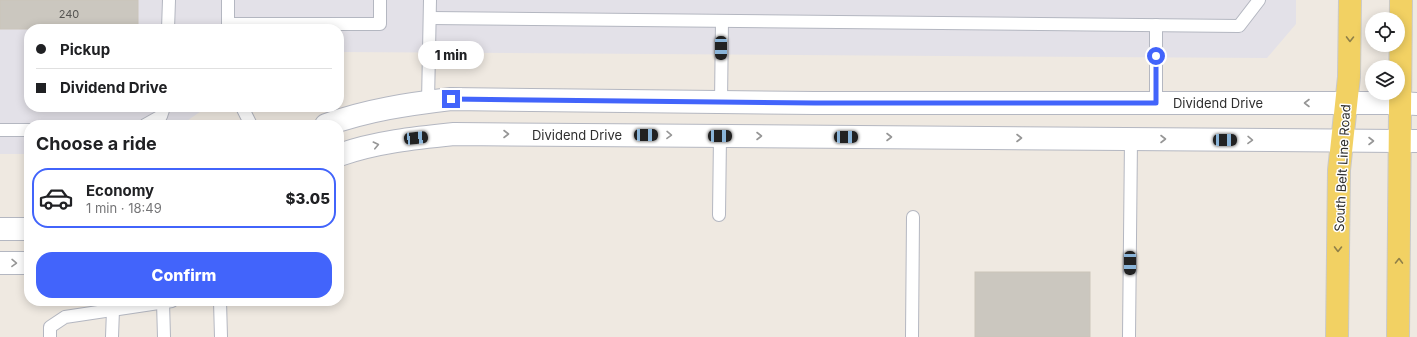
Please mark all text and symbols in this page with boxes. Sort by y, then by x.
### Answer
house number: 240 [59,7,79,21]
map controls [1365,12,1405,100]
button: locate [1365,12,1405,52]
car [715,36,727,60]
one-way arrow [1345,36,1354,42]
text: Pickup [60,40,110,59]
callout: 1 min [418,41,484,69]
text: 1 min [435,47,467,63]
route start [1147,47,1165,65]
button: layers [1365,60,1405,100]
text: Dividend Drive [60,78,167,97]
route end [442,90,460,108]
street label: Dividend Drive [1173,95,1263,111]
one-way arrow [1304,99,1310,107]
street label: South Belt Line Road [1331,104,1353,232]
street label: Dividend Drive [532,127,622,143]
car [634,129,658,141]
one-way arrow [503,130,509,138]
car [708,130,732,142]
car [403,131,429,145]
one-way arrow [666,131,672,140]
car [834,131,858,143]
one-way arrow [756,132,762,140]
text: Choose a ride [36,133,157,154]
one-way arrow [886,133,892,141]
one-way arrow [1016,134,1022,142]
car [1213,134,1237,146]
one-way arrow [1160,135,1166,143]
one-way arrow [1247,136,1253,144]
one-way arrow [1368,137,1374,145]
one-way arrow [373,141,380,149]
icon: car [38,180,74,216]
text: Economy [86,181,154,200]
text: $3.05 [286,189,330,208]
text: 1 min · 18:49 [86,200,162,216]
one-way arrow [1334,246,1342,252]
car [1124,251,1136,275]
button: Confirm [36,252,332,298]
one-way arrow [1395,258,1403,264]
one-way arrow [12,259,18,267]

